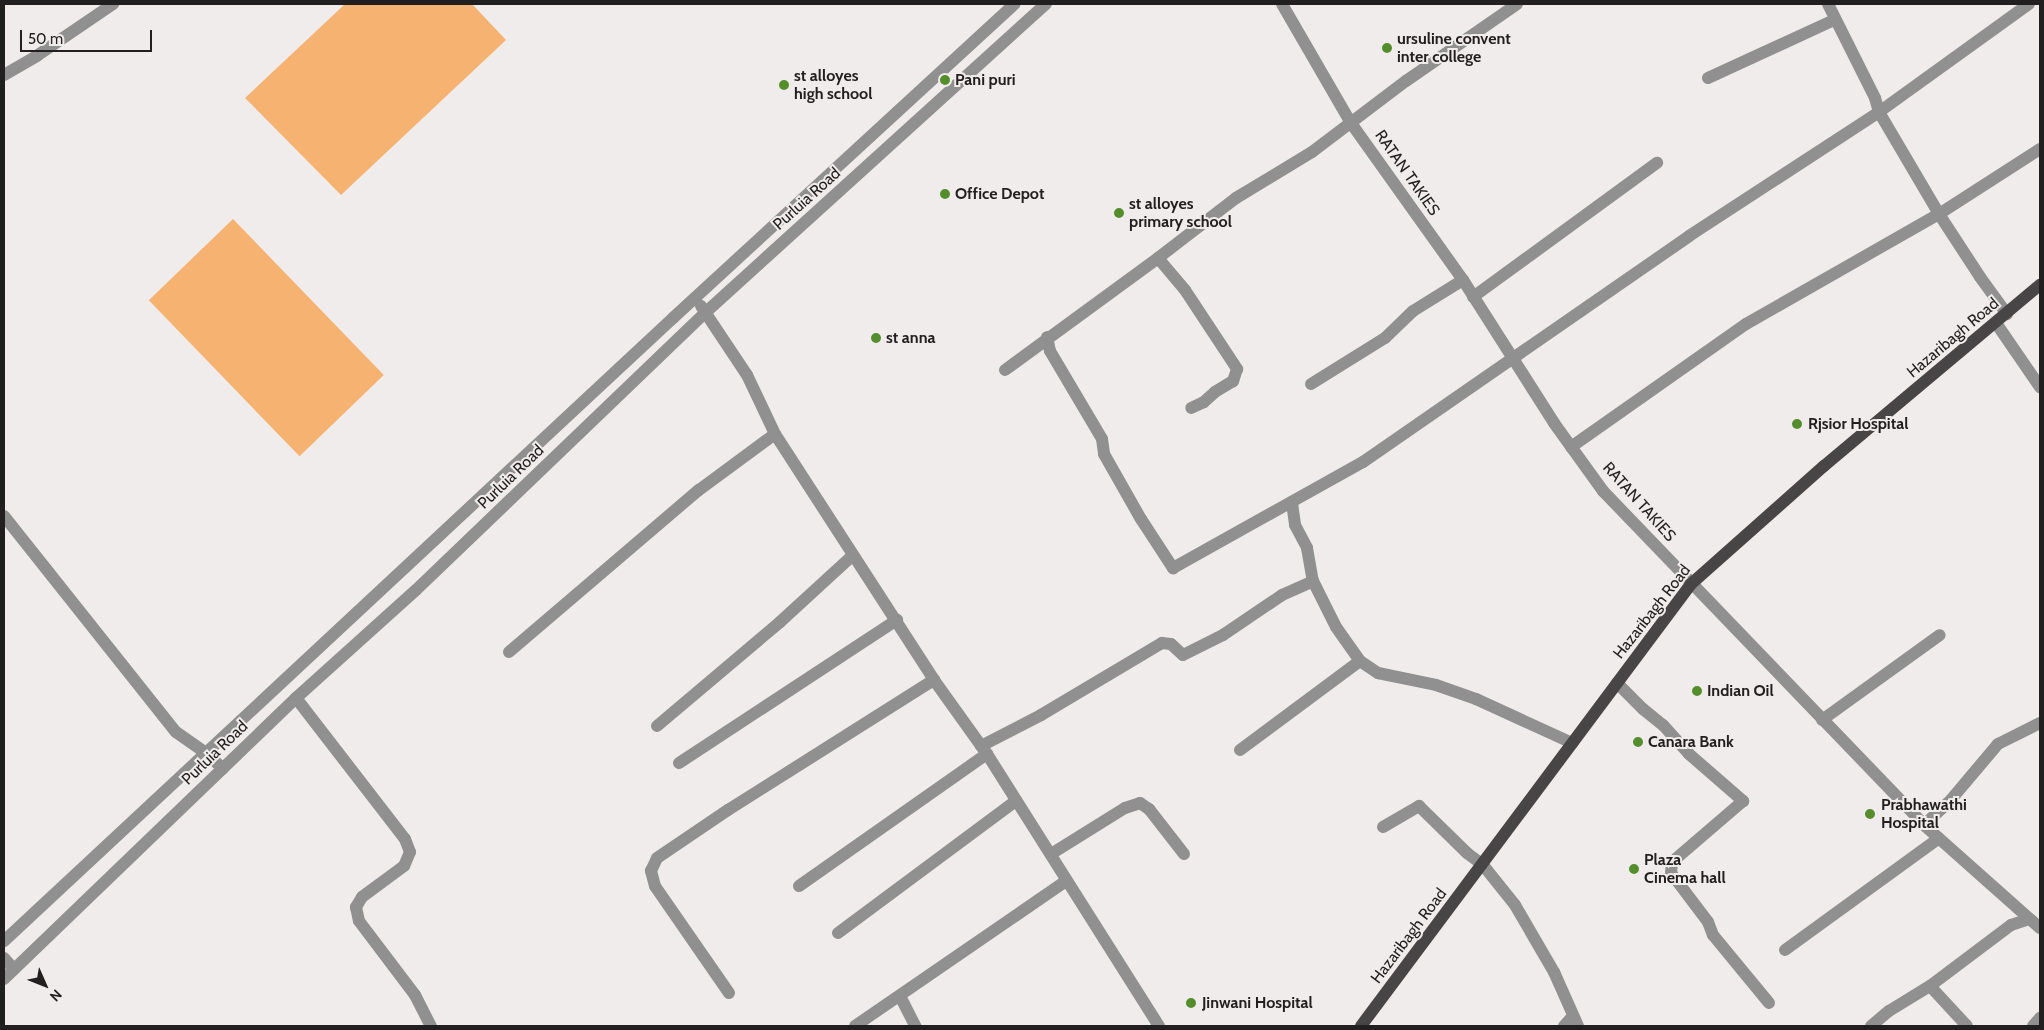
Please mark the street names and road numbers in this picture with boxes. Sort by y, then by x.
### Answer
street label: RATAN TAKIES [1370,127,1444,219]
street label: Purluia Road [769,164,845,234]
street label: Hazaribagh Road [1903,294,2003,382]
street label: Purluia Road [474,441,548,513]
street label: RATAN TAKIES [1598,458,1680,546]
street label: Hazaribagh Road [1609,561,1695,663]
street label: Purluia Road [178,717,252,789]
street label: Hazaribagh Road [1367,885,1451,987]

